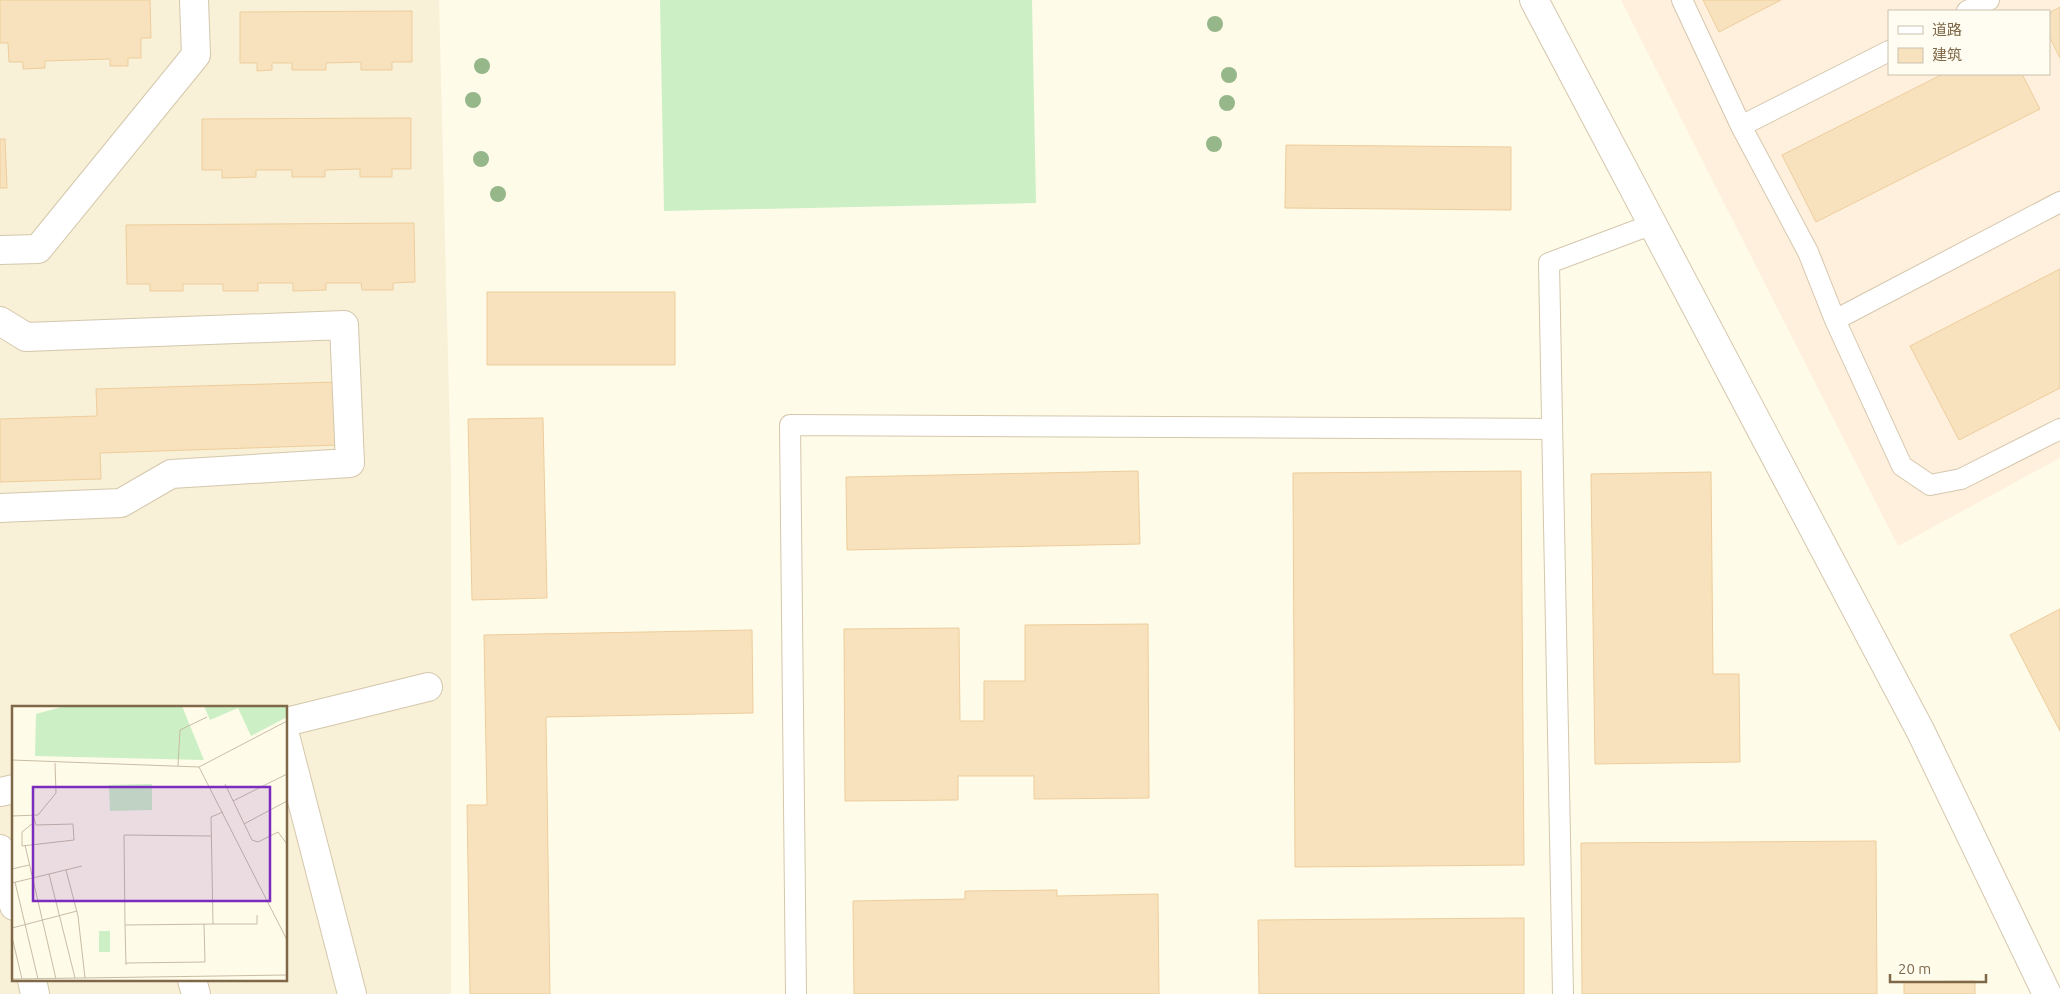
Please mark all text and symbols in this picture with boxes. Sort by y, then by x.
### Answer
legend [1888,10,2050,75]
text: 道路 [1932,21,1962,38]
text: 建筑 [1932,46,1962,63]
inset map [12,706,288,982]
scale bar [1890,952,1986,984]
text: 20 m [1898,960,1931,977]

